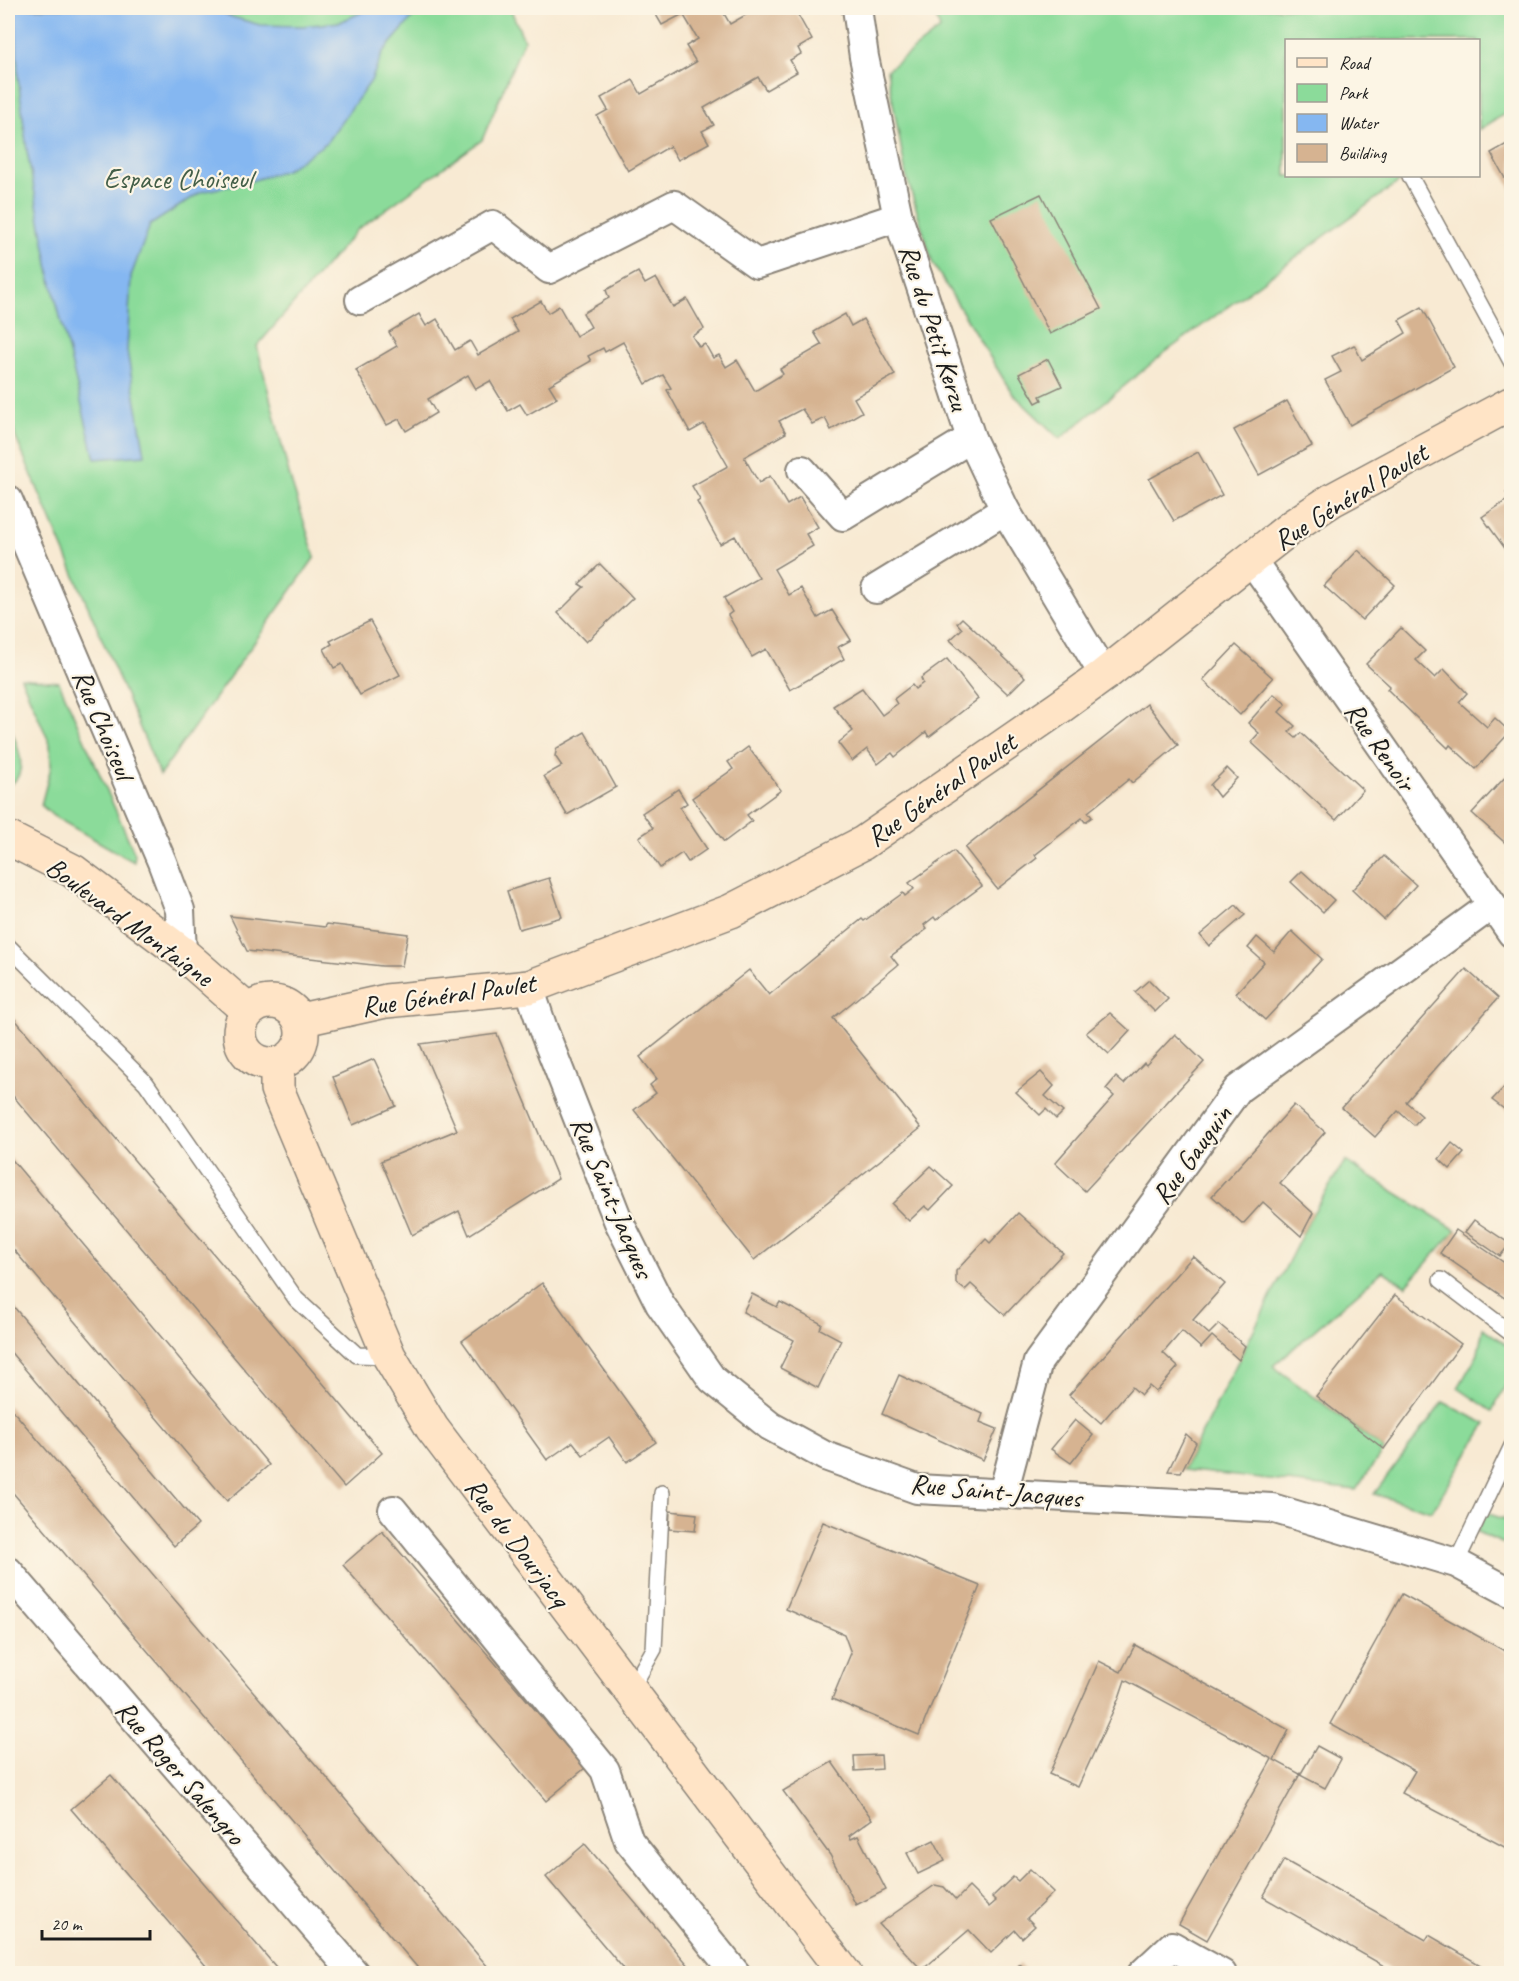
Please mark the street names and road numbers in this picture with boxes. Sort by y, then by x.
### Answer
street label: Rue du Petit Kerzu [891,240,978,416]
street label: Rue Général Paulet [1267,434,1436,558]
street label: Rue Choiseul [65,664,144,789]
street label: Rue Renoir [1337,695,1425,799]
street label: Rue Général Paulet [860,723,1025,854]
street label: Boulevard Montaigne [39,849,222,995]
street label: Rue Général Paulet [359,965,540,1024]
street label: Rue Gauguin [1144,1097,1239,1211]
street label: Rue Saint-Jacques [563,1111,663,1285]
street label: Rue Saint-Jacques [909,1466,1085,1516]
street label: Rue du Dourjacq [458,1471,579,1616]
street label: Rue Roger Salengro [108,1693,255,1854]

